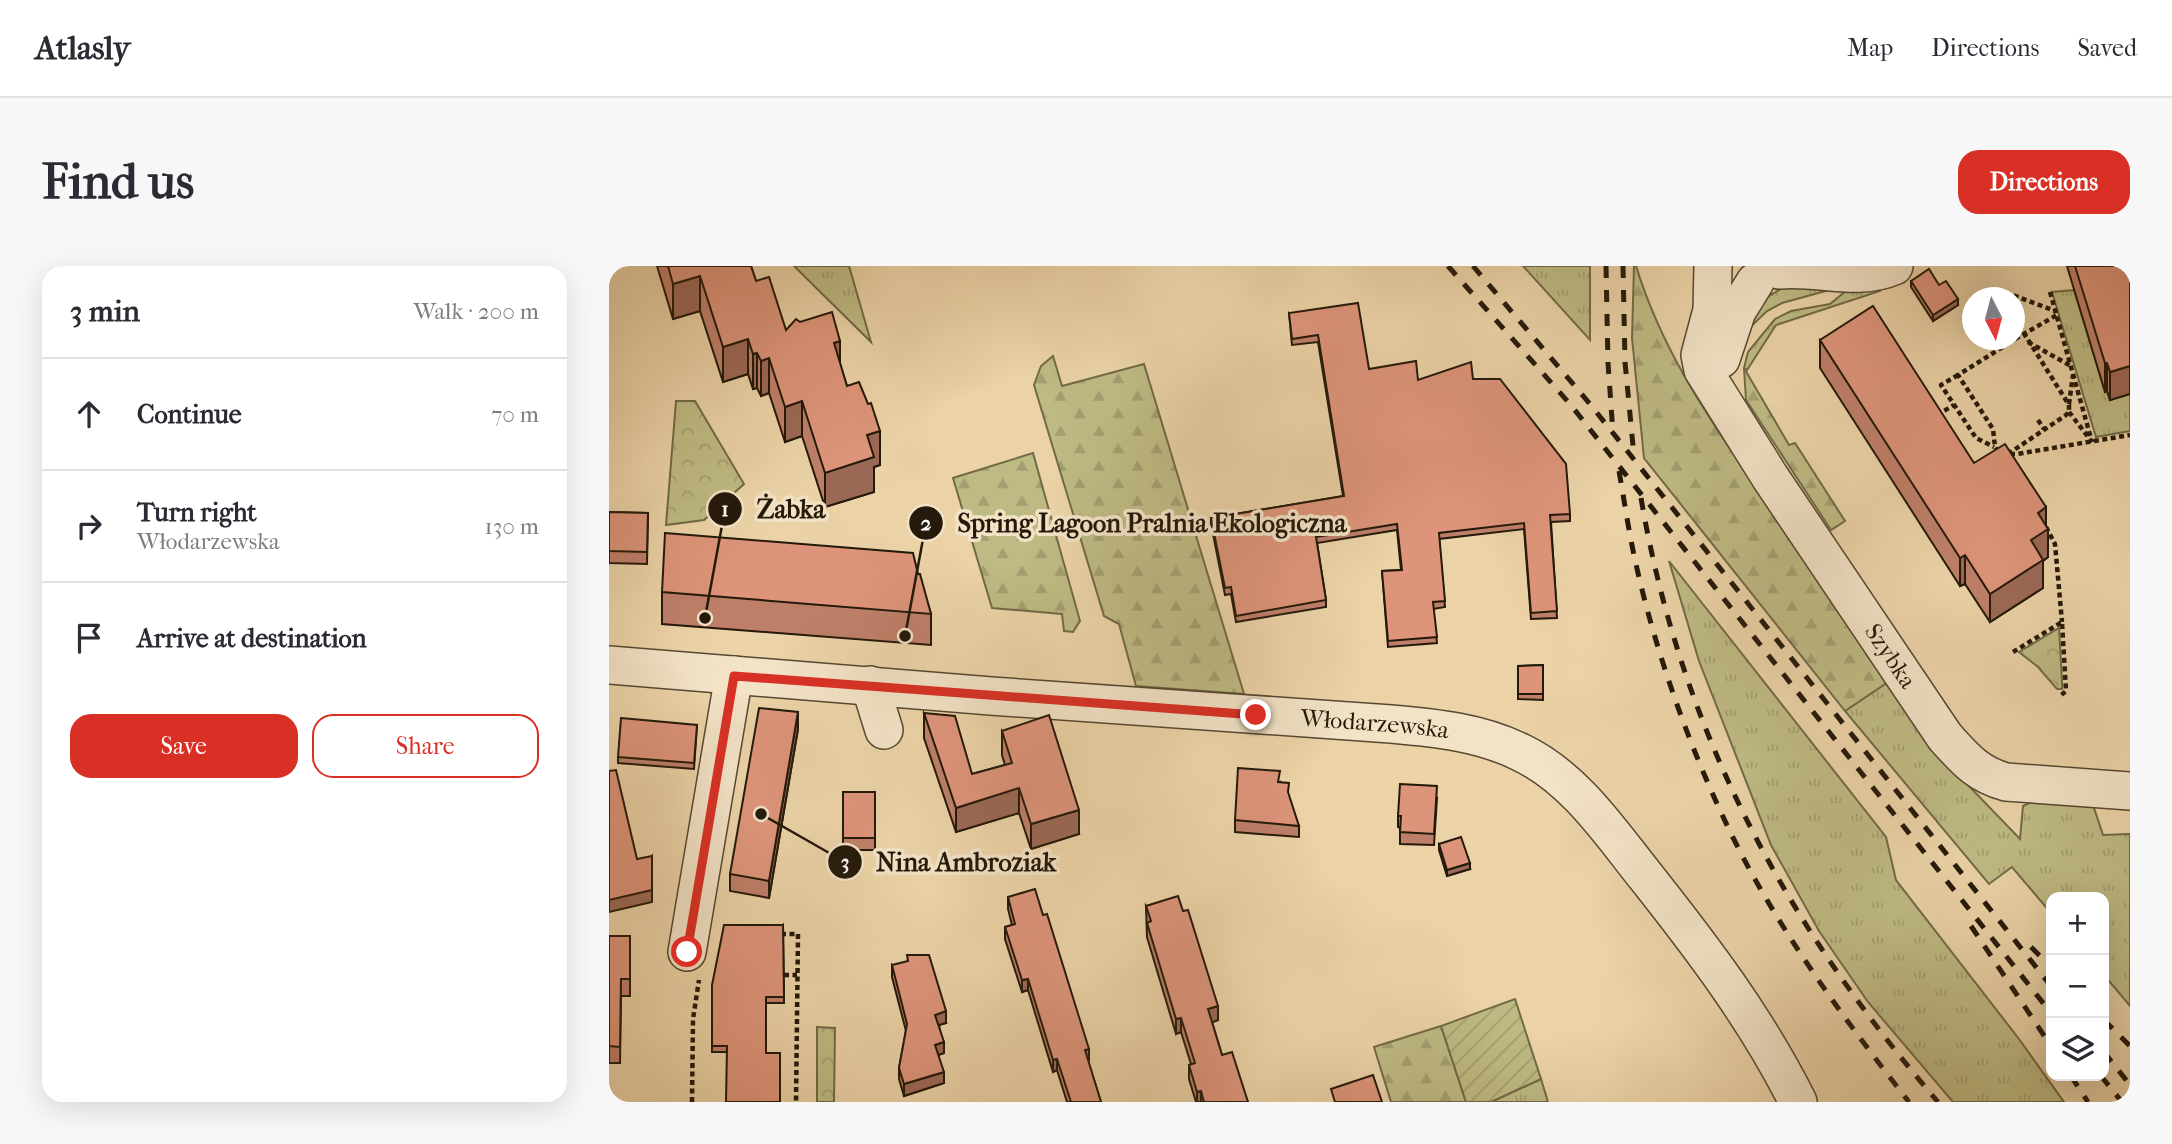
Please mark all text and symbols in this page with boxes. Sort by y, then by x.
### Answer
text: Atlasly [35,29,130,68]
text: Map [1847,34,1893,62]
text: Directions [1931,34,2039,62]
text: Saved [2077,34,2137,62]
button: Directions [1958,150,2130,214]
text: Find us [42,153,194,211]
north arrow [1962,287,2025,350]
text: 3 min [70,294,140,329]
text: Walk · 200 m [413,298,539,325]
icon: ahead [70,395,108,433]
text: Continue [137,399,242,430]
text: 70 m [491,401,539,428]
callout: Żabka [708,485,839,532]
text: Żabka [757,493,826,525]
text: Turn right [137,497,257,528]
text: 1 [721,497,729,521]
callout: Spring Lagoon Pralnia Ekologiczna [908,499,1360,546]
icon: right [70,507,108,545]
text: Spring Lagoon Pralnia Ekologiczna [957,508,1348,539]
text: 2 [921,511,932,535]
text: 130 m [485,513,539,540]
text: Włodarzewska [137,528,280,555]
icon: arrive [70,619,108,657]
street label: Szybka [1859,619,1923,694]
text: Arrive at destination [137,623,367,654]
route end [1240,699,1271,730]
street label: Włodarzewska [1298,704,1452,745]
button: Save [70,714,298,778]
button: Share [312,714,539,778]
callout: Nina Ambroziak [827,838,1070,885]
text: Nina Ambroziak [876,847,1058,878]
text: 3 [841,850,849,874]
map controls [2046,892,2109,1081]
button: + [2046,892,2109,955]
route start [671,936,702,967]
button: − [2046,955,2109,1018]
button: layers [2046,1018,2109,1081]

